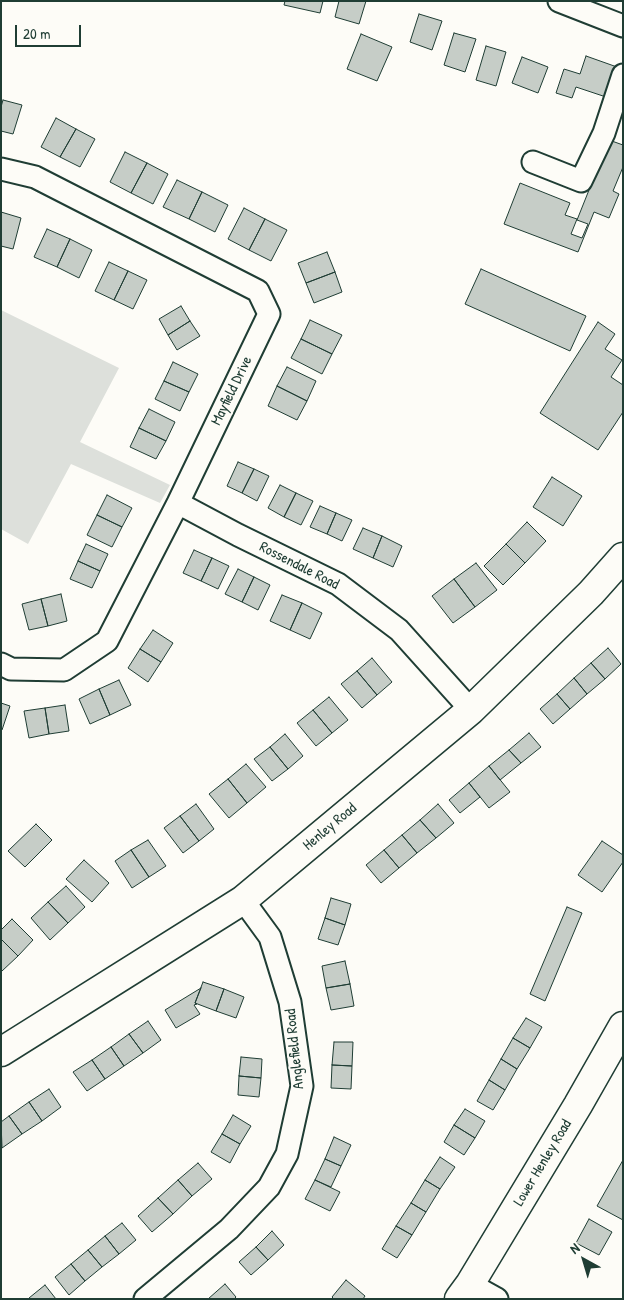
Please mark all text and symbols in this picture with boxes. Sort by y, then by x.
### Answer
scale bar [18,15,84,47]
text: 20 m [23,23,50,44]
street label: Mayfield Drive [208,354,256,428]
street label: Rossendale Road [256,538,342,594]
street label: Henley Road [300,800,360,854]
street label: Anglefield Road [282,1008,308,1090]
street label: Lower Henley Road [510,1116,576,1210]
north arrow [559,1235,609,1285]
text: N [565,1238,583,1258]

